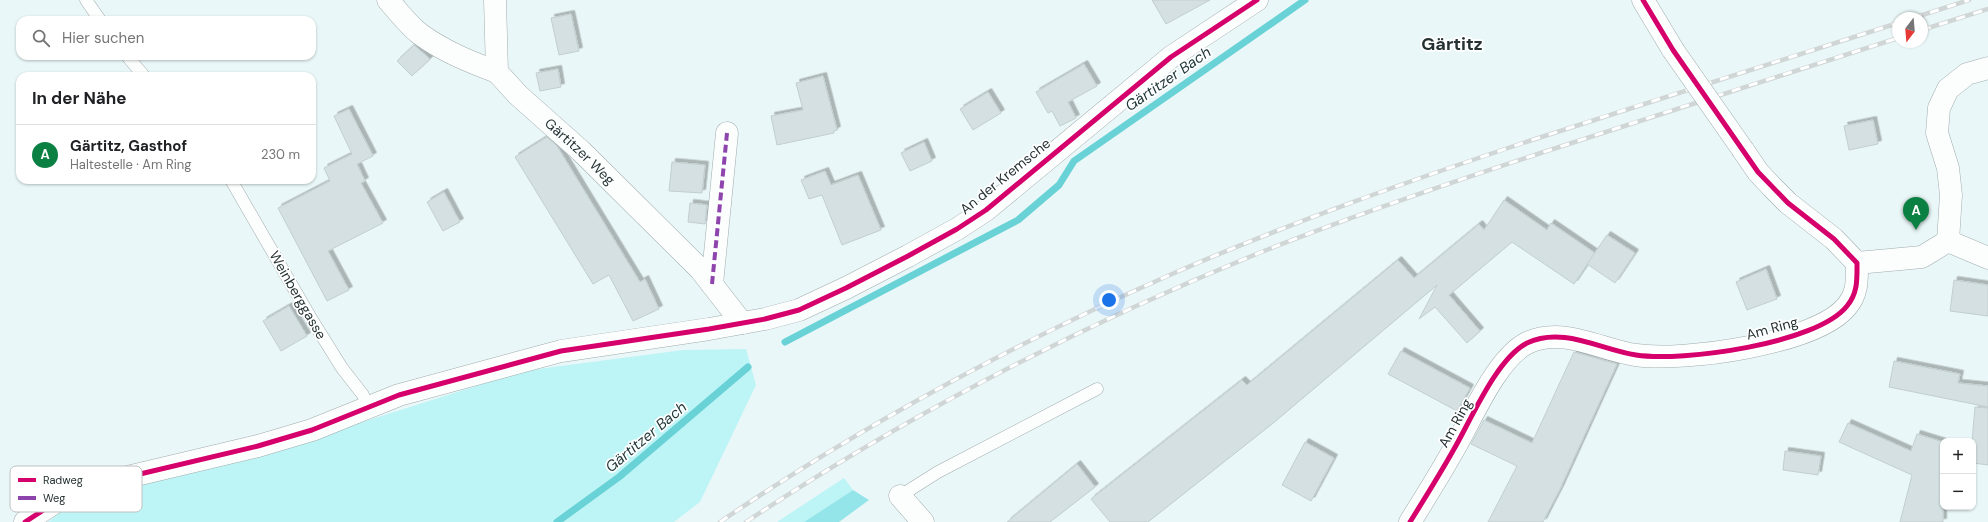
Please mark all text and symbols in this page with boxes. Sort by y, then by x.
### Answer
north arrow [1892,12,1928,48]
search box [16,16,316,60]
icon: search [30,27,52,49]
text: Hier suchen [62,28,144,48]
district label: Gärtitz [1421,32,1483,56]
water label: Gärtitzer Bach [1121,42,1215,116]
text: In der Nähe [32,87,127,109]
street label: Gärtitzer Weg [541,114,619,189]
street label: An der Kremsche [956,134,1054,218]
text: Gärtitz, Gasthof [70,136,187,156]
text: A [40,146,50,163]
text: 230 m [261,146,300,163]
text: Haltestelle · Am Ring [70,156,192,173]
pin: A [1903,197,1929,230]
street label: Weinberggasse [265,248,331,342]
your location [1099,290,1119,310]
street label: Am Ring [1744,312,1800,344]
street label: Am Ring [1434,395,1476,451]
water label: Gärtitzer Bach [601,397,691,477]
map controls [1940,438,1976,510]
button: + [1940,438,1976,474]
legend [10,466,142,512]
text: Radweg [43,473,83,487]
button: − [1940,474,1976,510]
text: Weg [43,491,65,505]

